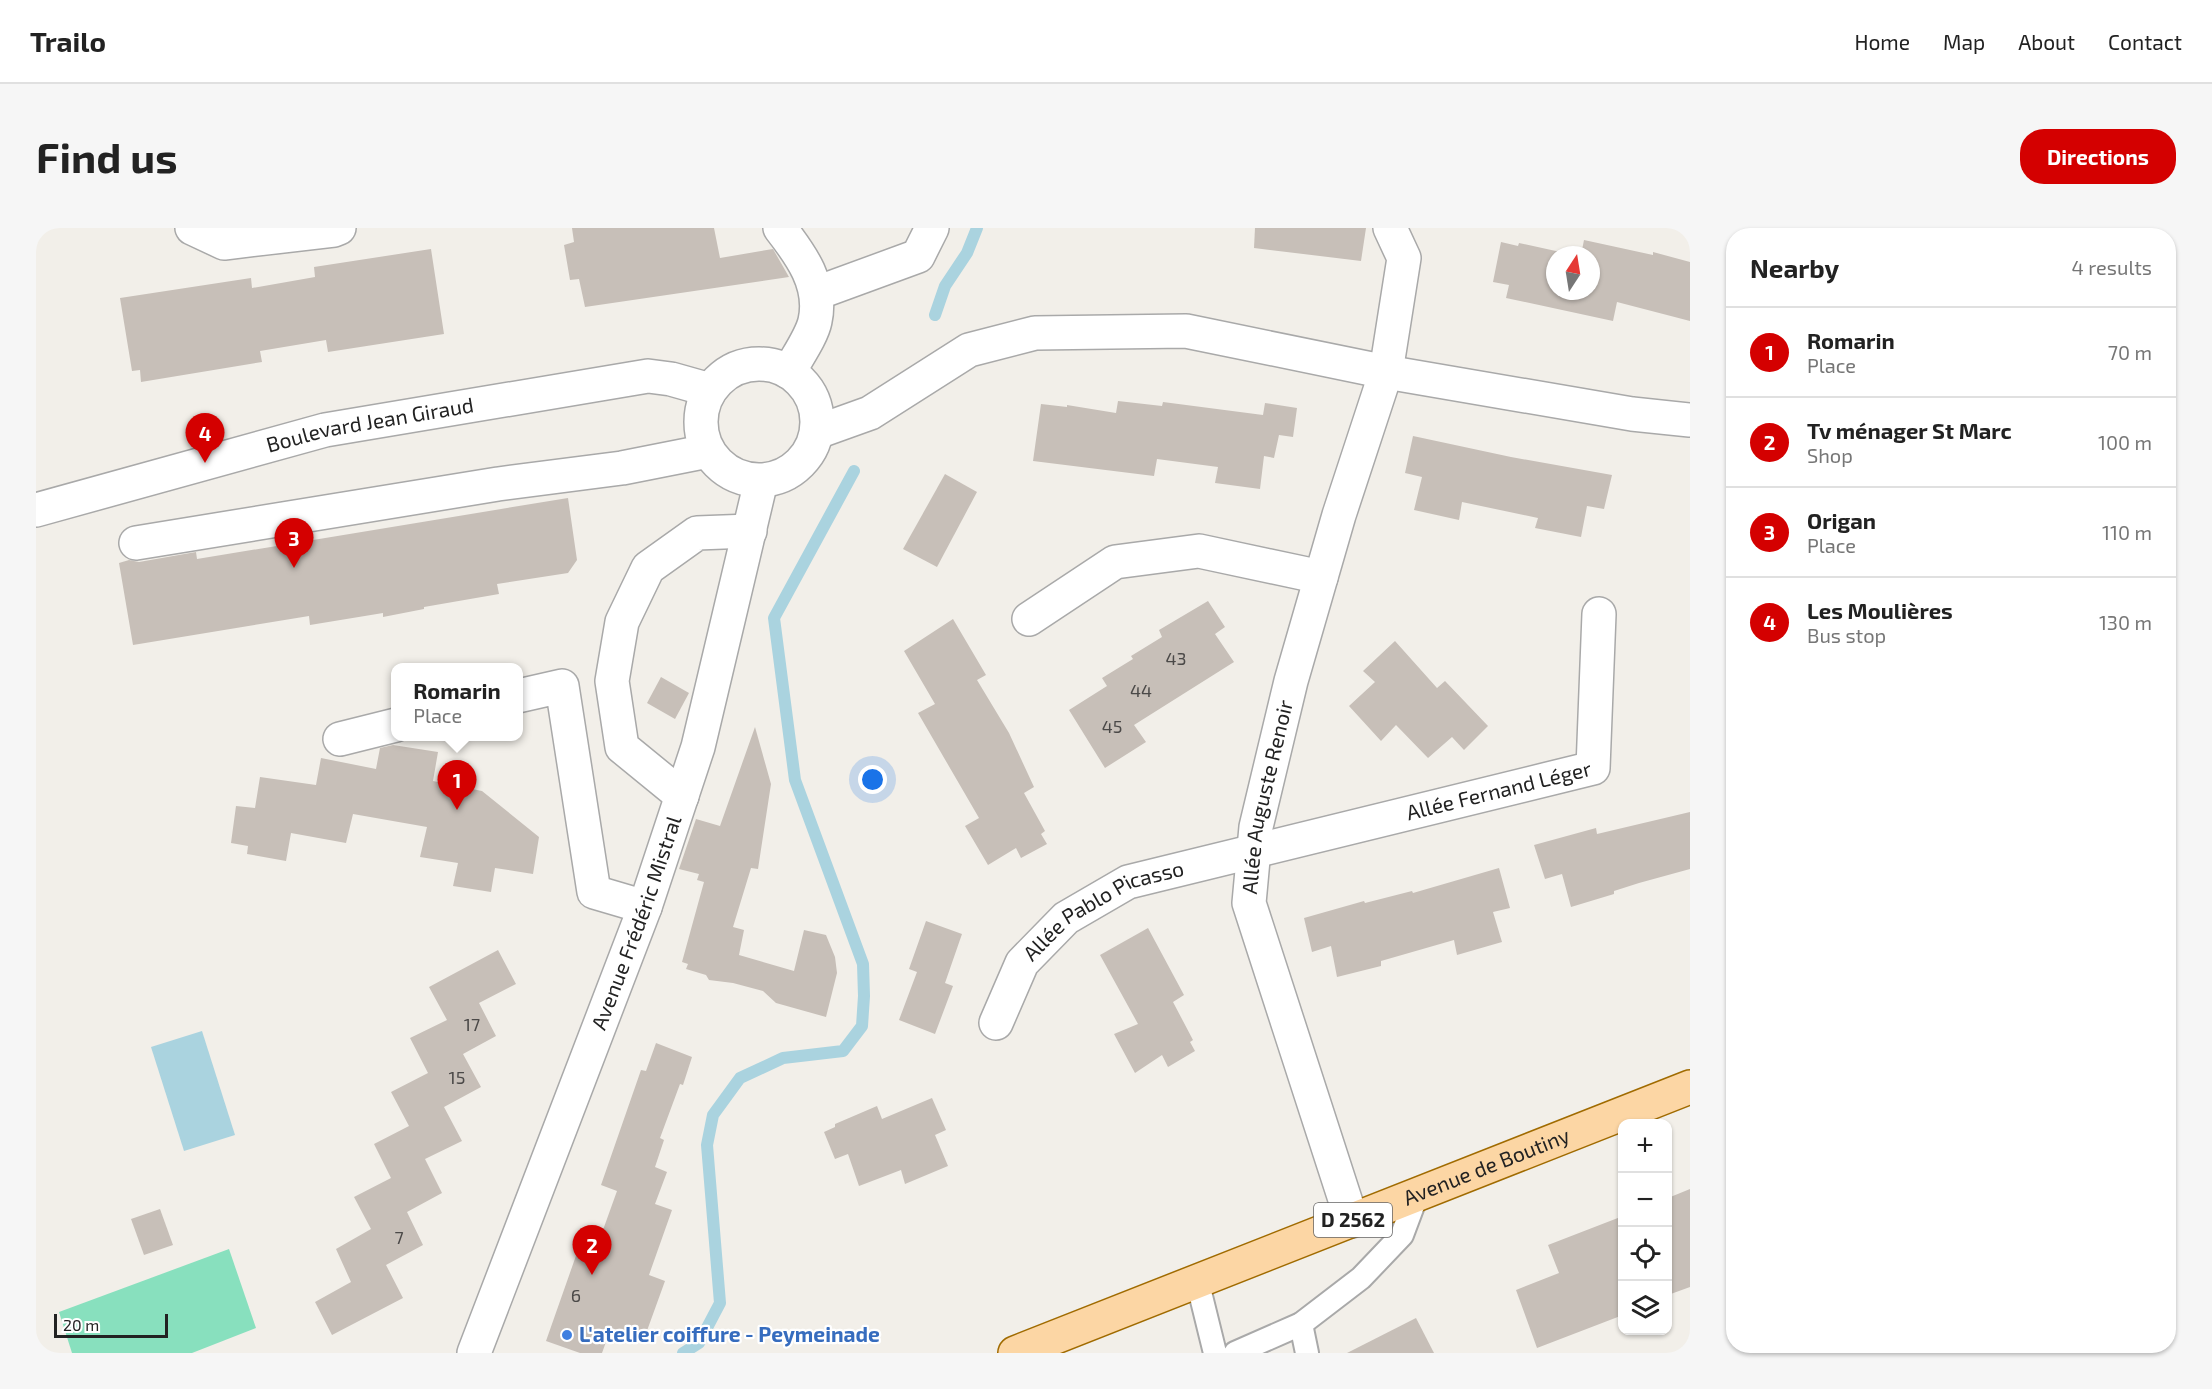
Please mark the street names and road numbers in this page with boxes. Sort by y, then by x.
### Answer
street label: Boulevard Jean Giraud [263,391,475,457]
street label: Allée Auguste Renoir [1236,697,1297,895]
street label: Allée Fernand Léger [1404,755,1594,824]
street label: Avenue Frédéric Mistral [585,811,686,1033]
street label: Allée Pablo Picasso [1017,855,1186,965]
street label: Avenue de Boutiny [1399,1122,1573,1210]
road number: D 2562 [1314,1203,1392,1237]

